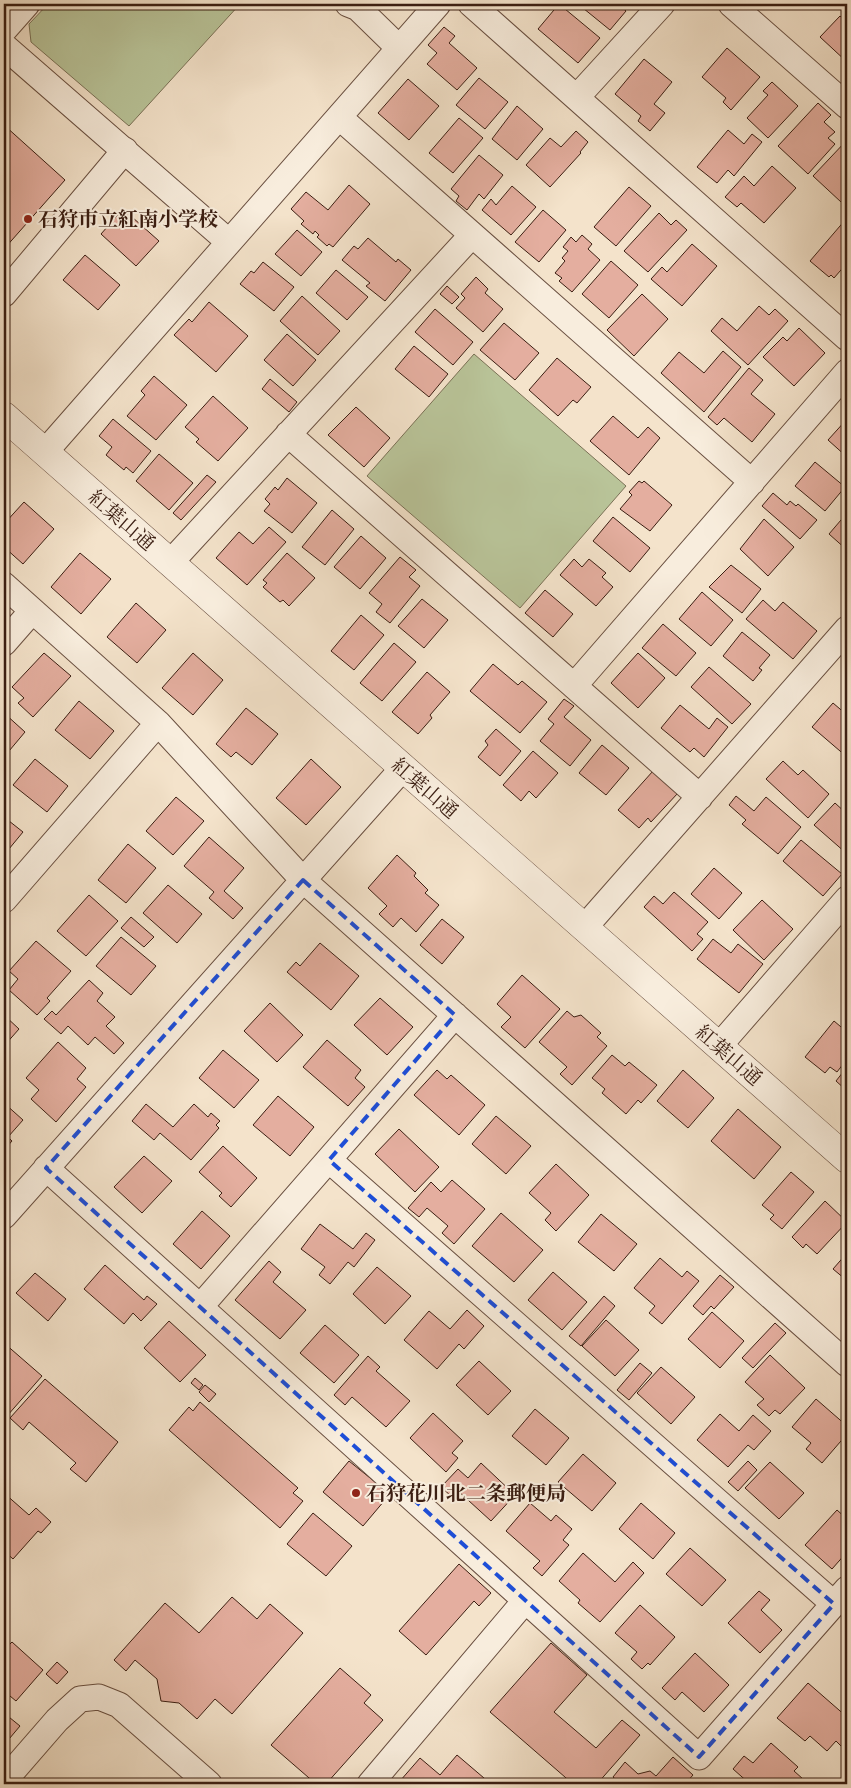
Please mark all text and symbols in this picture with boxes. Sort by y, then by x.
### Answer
place label: 石狩市立紅南小学校 [38,204,218,233]
marker: 石狩市立紅南小学校 [22,213,34,225]
street label: 紅葉山通 [83,482,162,557]
street label: 紅葉山通 [386,750,465,825]
street label: 紅葉山通 [690,1017,769,1092]
place label: 石狩花川北二条郵便局 [366,1478,566,1507]
marker: 石狩花川北二条郵便局 [350,1487,362,1499]

